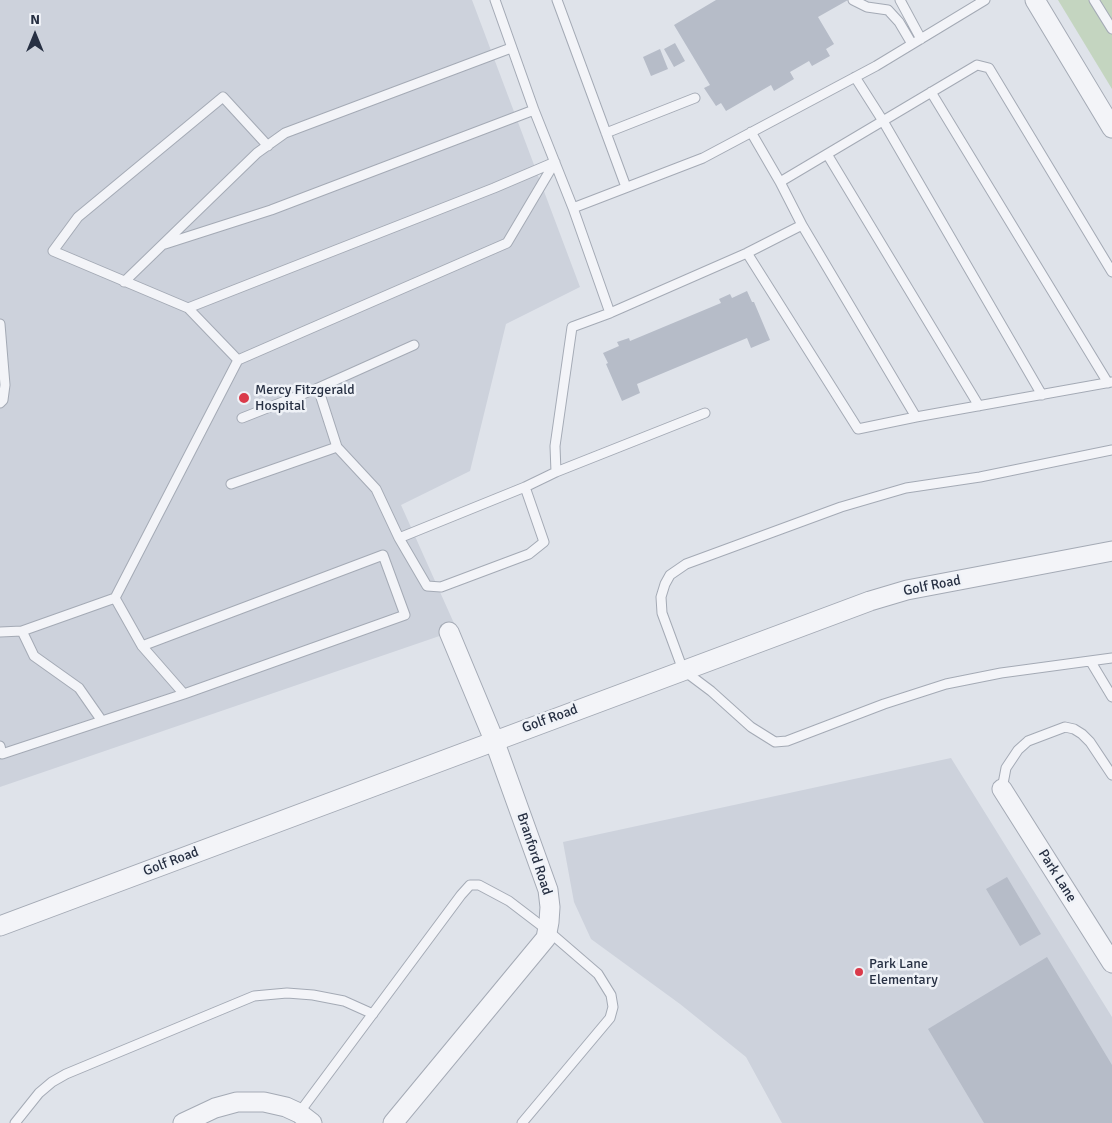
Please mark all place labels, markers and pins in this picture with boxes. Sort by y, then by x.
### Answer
place label: Mercy Fitzgerald Hospital [255,382,355,414]
marker: Mercy Fitzgerald Hospital [237,391,251,405]
place label: Park Lane Elementary [869,956,938,989]
marker: Park Lane Elementary [853,966,865,978]

